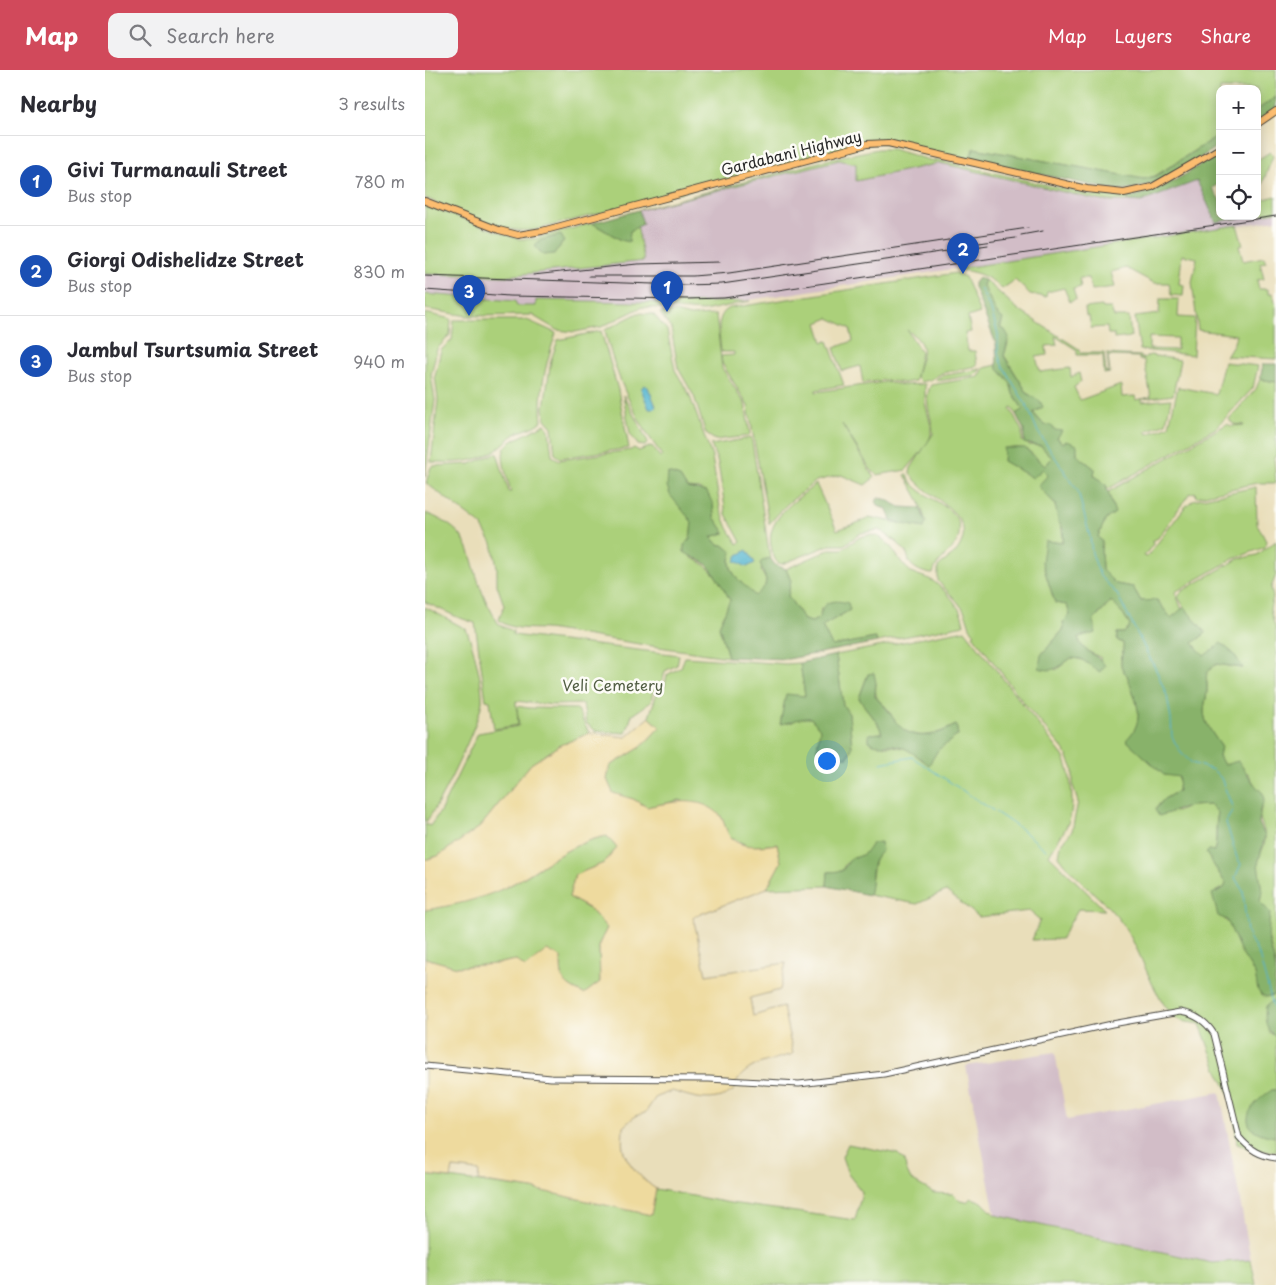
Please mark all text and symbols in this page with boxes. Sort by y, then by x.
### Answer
search box [108,13,458,58]
text: Map [25,17,78,53]
icon: search [126,21,154,49]
text: Search here [166,21,275,49]
text: Map [1048,22,1087,49]
text: Layers [1115,22,1172,49]
text: Share [1200,22,1251,49]
map controls [1216,85,1261,220]
button: + [1216,85,1261,130]
text: Nearby [20,87,97,119]
text: 3 results [338,91,405,115]
street label: Gardabani Highway [718,123,864,181]
button: − [1216,130,1261,175]
text: Givi Turmanauli Street [67,155,288,183]
text: 1 [32,169,40,193]
text: 780 m [355,169,405,193]
button: locate [1216,175,1261,220]
text: Bus stop [67,183,132,207]
pin: 2 [947,233,979,274]
text: Giorgi Odishelidze Street [67,245,304,273]
text: 2 [30,259,42,283]
text: 830 m [353,259,405,283]
pin: 1 [651,271,683,312]
text: Bus stop [67,273,132,297]
pin: 3 [453,275,485,316]
text: Jambul Tsurtsumia Street [67,335,318,363]
text: 3 [31,349,41,373]
text: 940 m [353,349,405,373]
text: Bus stop [67,363,132,387]
park label: Veli Cemetery [563,673,663,696]
your location [814,748,840,774]

